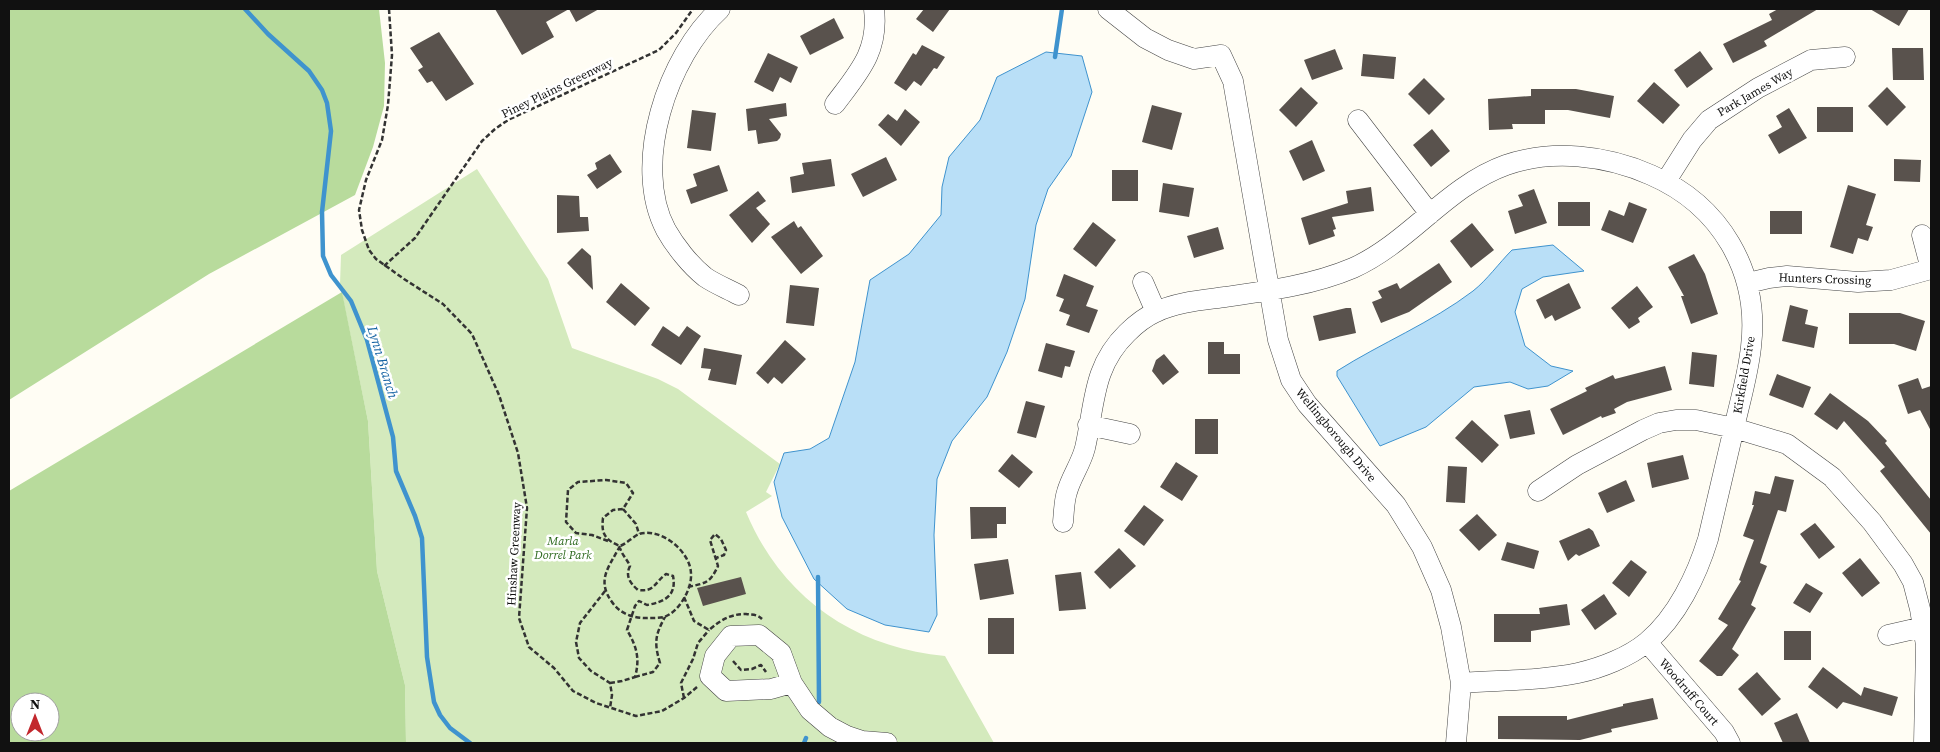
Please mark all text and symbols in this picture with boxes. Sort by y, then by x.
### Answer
street label: Piney Plains Greenway [499,54,616,122]
street label: Park James Way [1714,63,1797,120]
street label: Hunters Crossing [1778,269,1872,289]
water label: Lynn Branch [362,322,404,401]
street label: Kirkfield Drive [1729,335,1759,415]
street label: Wellingborough Drive [1292,385,1380,485]
street label: Hinshaw Greenway [503,501,525,606]
park label: Marla Dorrel Park [533,533,592,563]
street label: Woodruff Court [1656,655,1723,729]
north arrow [10,692,60,742]
text: N [30,694,40,714]

